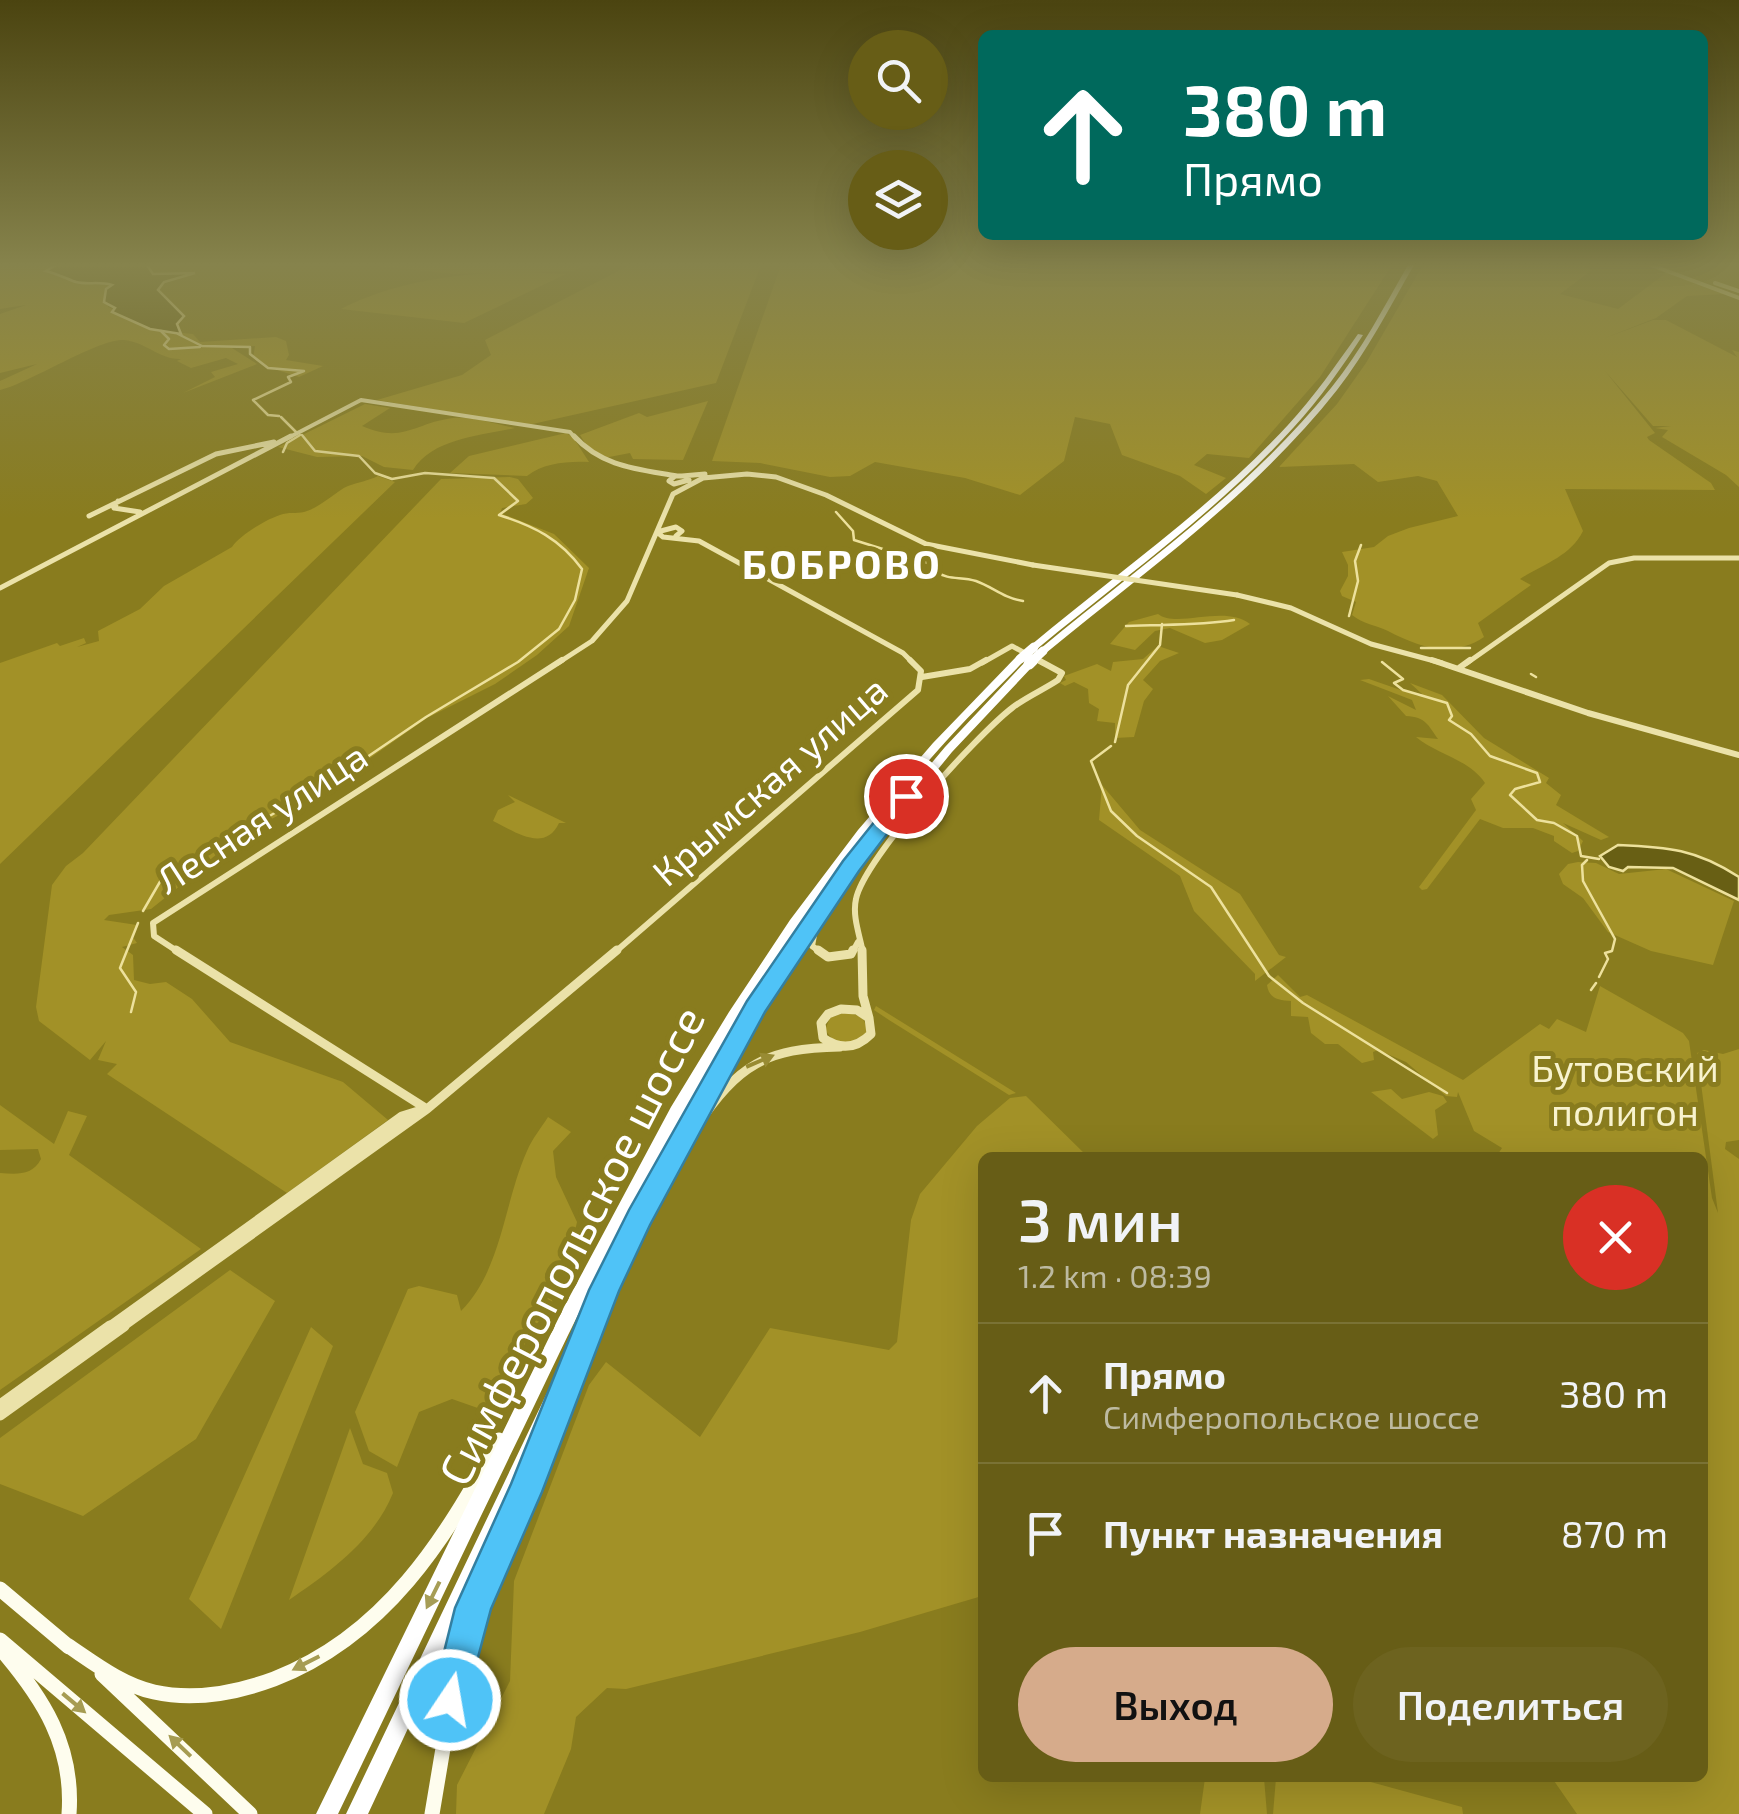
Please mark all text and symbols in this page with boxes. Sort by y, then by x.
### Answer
map controls [848,30,948,250]
button: search [848,30,948,130]
text: 380 m [1183,66,1387,150]
icon: ahead [1018,70,1148,200]
button: layers [848,150,948,250]
text: Прямо [1183,151,1323,205]
district label: БОБРОВО [742,539,942,587]
street label: Крымская улица [642,666,896,894]
street label: Лесная улица [147,732,375,902]
pin [864,754,949,839]
icon: arrive [879,769,934,824]
street label: Симферопольское шоссе [426,997,714,1493]
park label: Бутовский полигон [1531,1044,1719,1134]
one-way arrow [745,1053,775,1069]
text: 3 мин [1018,1182,1183,1254]
button: close [1563,1185,1668,1290]
text: 1.2 km · 08:39 [1018,1256,1212,1294]
text: Прямо [1103,1351,1226,1397]
icon: ahead [1018,1366,1073,1421]
text: 380 m [1559,1370,1668,1416]
text: Симферопольское шоссе [1103,1397,1480,1435]
icon: arrive [1018,1506,1073,1561]
text: Пункт назначения [1103,1510,1443,1556]
text: 870 m [1561,1510,1668,1556]
one-way arrow [424,1581,441,1610]
button: Выход [1018,1647,1333,1762]
button: Поделиться [1353,1647,1668,1762]
position arrow [398,1648,502,1752]
one-way arrow [292,1654,321,1671]
one-way arrow [62,1691,87,1713]
one-way arrow [168,1735,192,1758]

